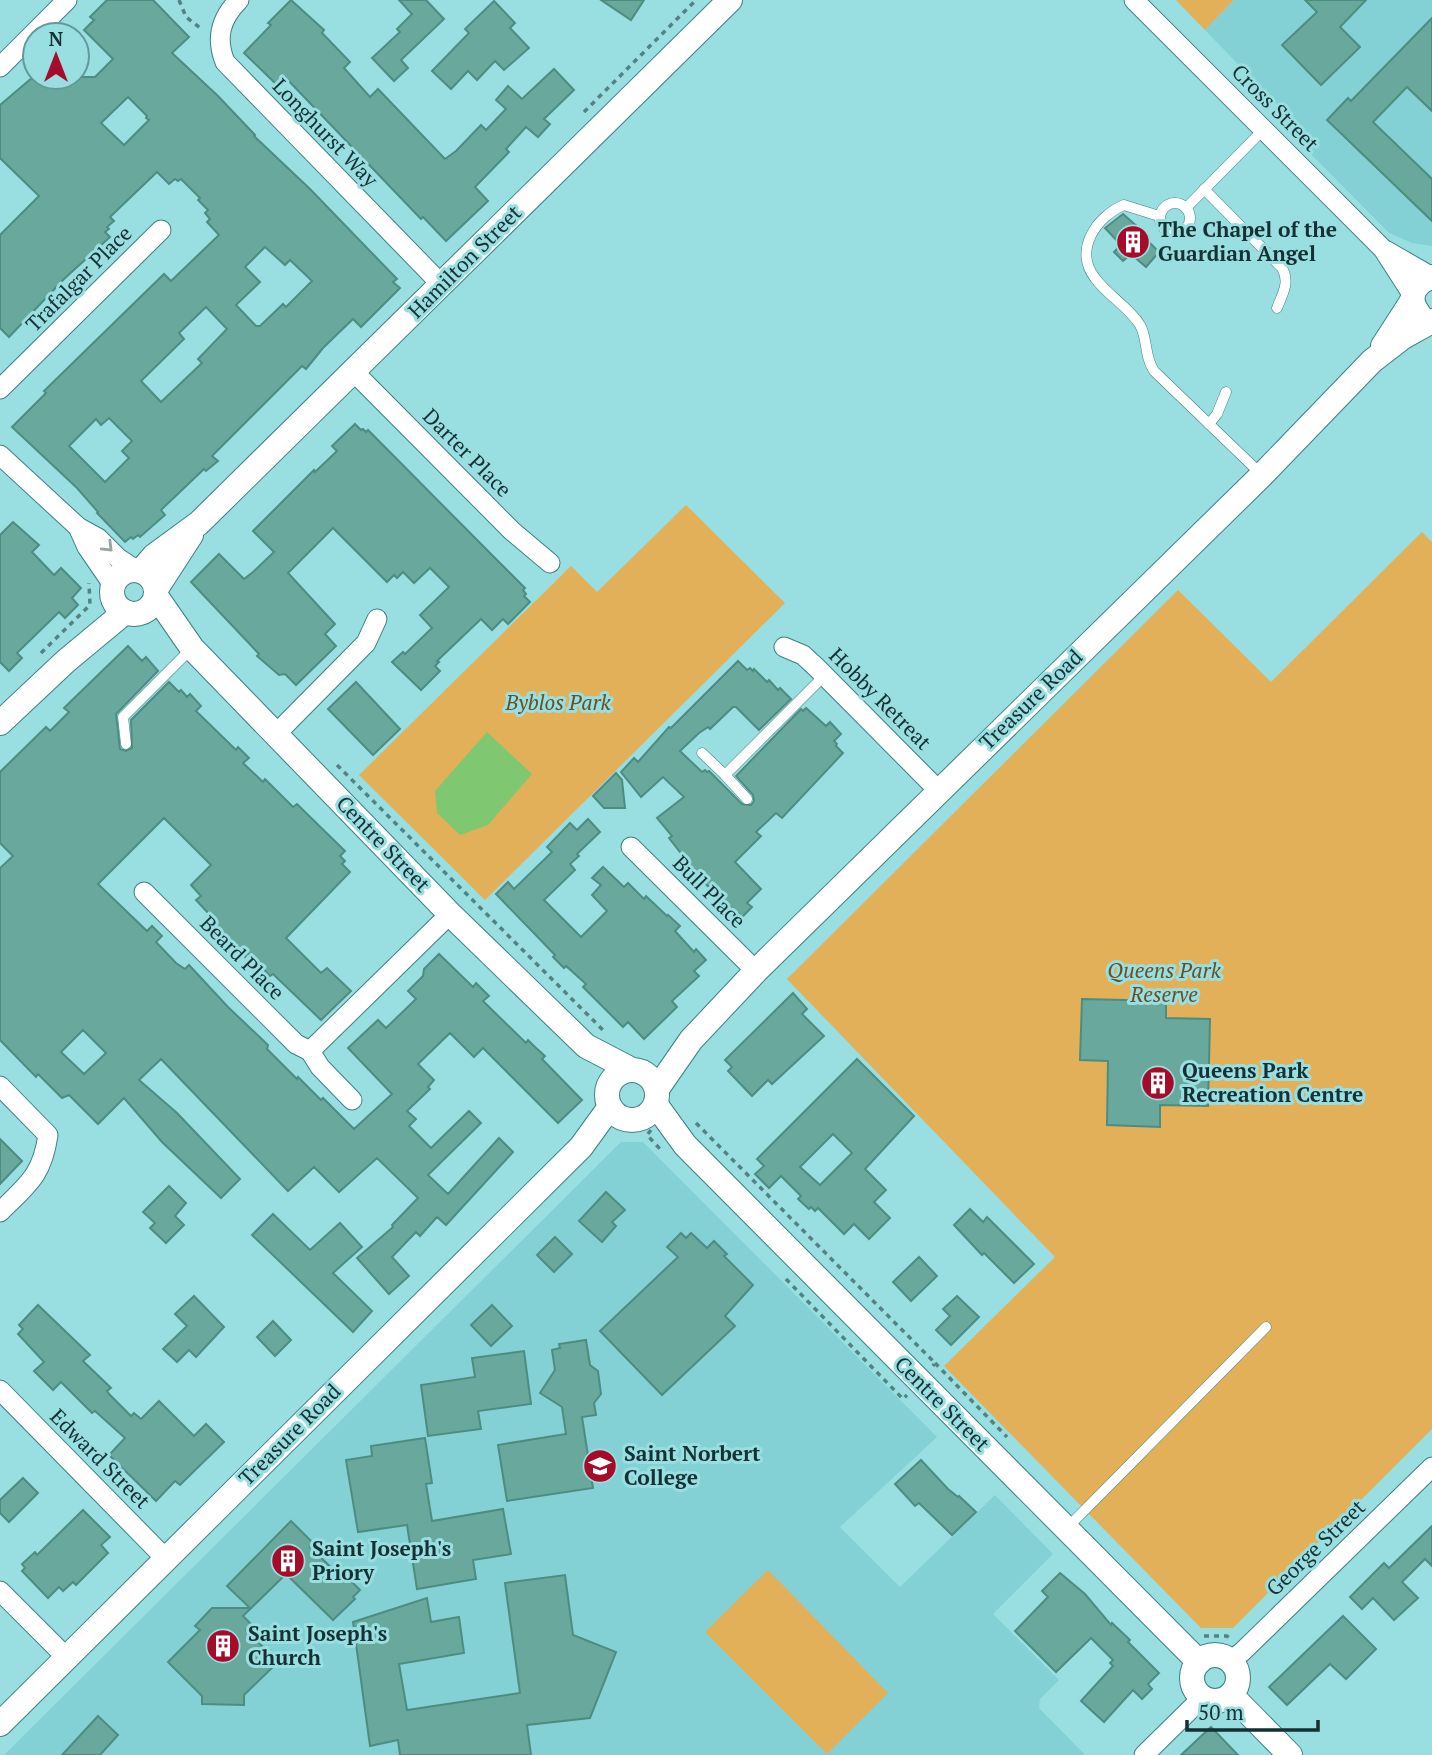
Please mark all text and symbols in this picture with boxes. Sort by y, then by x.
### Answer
north arrow [21,21,91,91]
text: N [49,26,64,51]
street label: Cross Street [1226,58,1326,157]
street label: Longhurst Way [267,72,385,193]
street label: Hamilton Street [401,198,527,324]
place label: The Chapel of the Guardian Angel [1158,215,1337,267]
street label: Trafalgar Place [19,219,137,337]
building icon: The Chapel of the Guardian Angel [1114,223,1152,261]
street label: Darter Place [417,402,518,503]
one-way arrow [99,539,112,552]
street label: Hobby Retreat [824,641,938,756]
street label: Treasure Road [973,643,1088,756]
park label: Byblos Park [504,688,611,716]
street label: Centre Street [331,789,437,898]
street label: Bull Place [667,849,752,934]
street label: Beard Place [195,909,291,1005]
park label: Queens Park Reserve [1107,956,1222,1008]
place label: Queens Park Recreation Centre [1182,1056,1363,1108]
building icon: Queens Park Recreation Centre [1139,1064,1177,1102]
street label: Centre Street [889,1350,996,1457]
street label: Treasure Road [232,1377,347,1491]
street label: Edward Street [45,1402,157,1515]
place label: Saint Norbert College [624,1439,761,1491]
school or university icon: Saint Norbert College [581,1447,619,1485]
street label: George Street [1260,1493,1371,1602]
place label: Saint Joseph's Priory [312,1534,451,1586]
building icon: Saint Joseph's Priory [269,1542,307,1580]
place label: Saint Joseph's Church [248,1619,387,1671]
building icon: Saint Joseph's Church [204,1627,242,1665]
scale bar [1187,1688,1318,1732]
text: 50 m [1198,1698,1244,1726]

